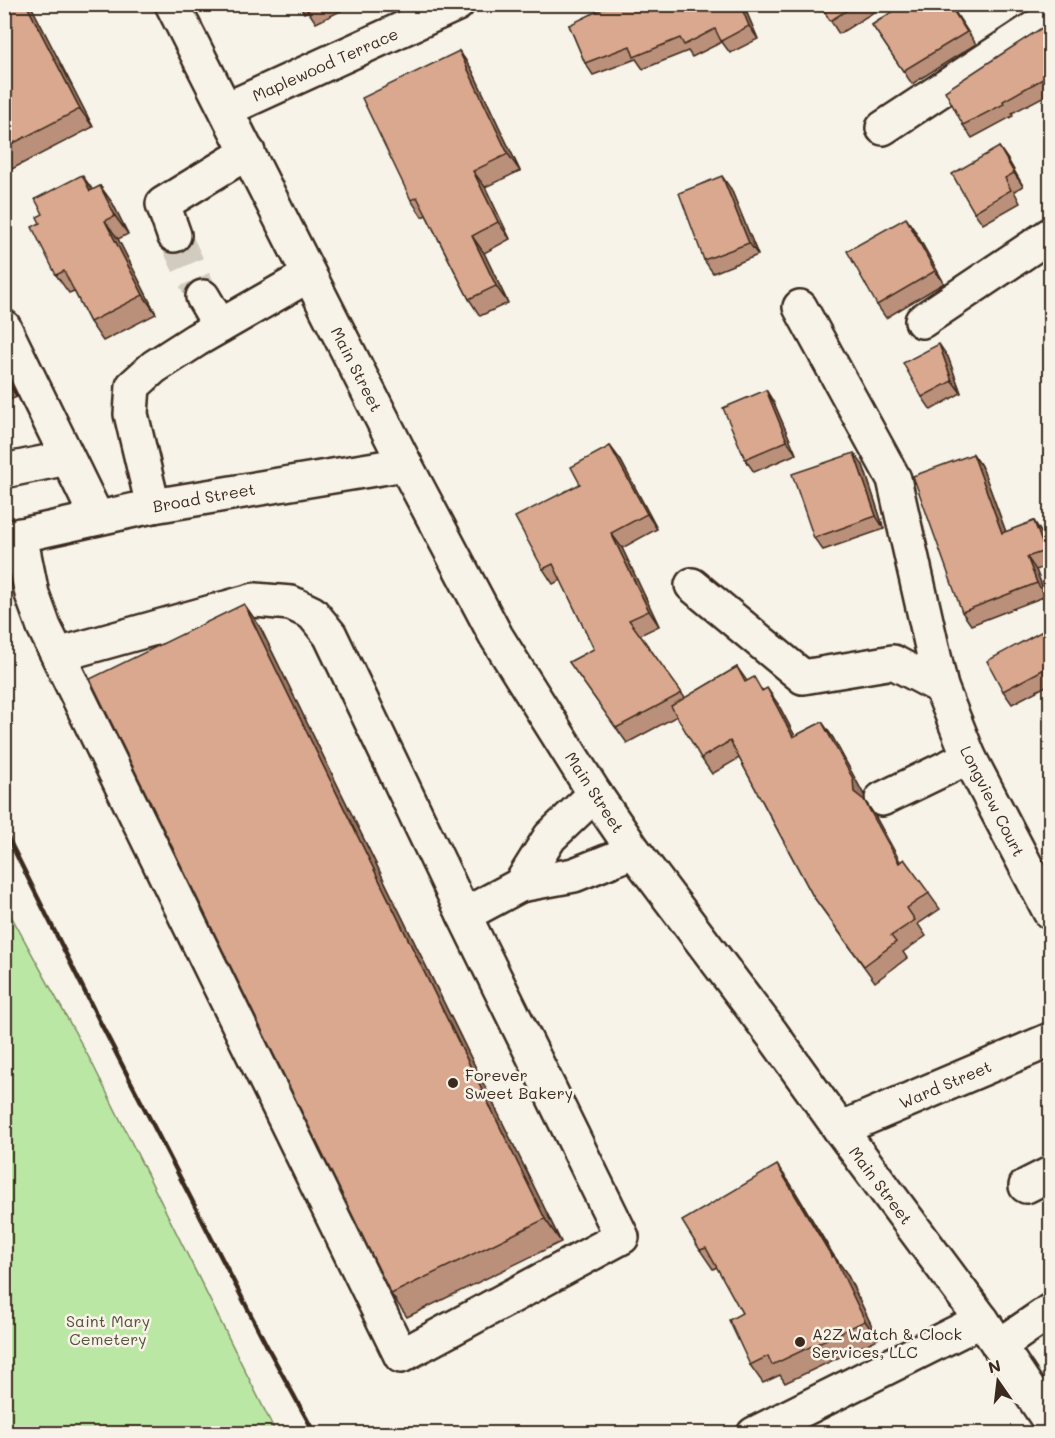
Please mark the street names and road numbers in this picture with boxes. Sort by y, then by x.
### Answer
street label: Maplewood Terrace [249,22,401,106]
street label: Main Street [327,323,387,415]
street label: Broad Street [151,478,257,516]
street label: Longview Court [956,742,1030,860]
street label: Main Street [561,747,629,837]
street label: Ward Street [896,1055,994,1113]
street label: Main Street [845,1142,917,1228]

